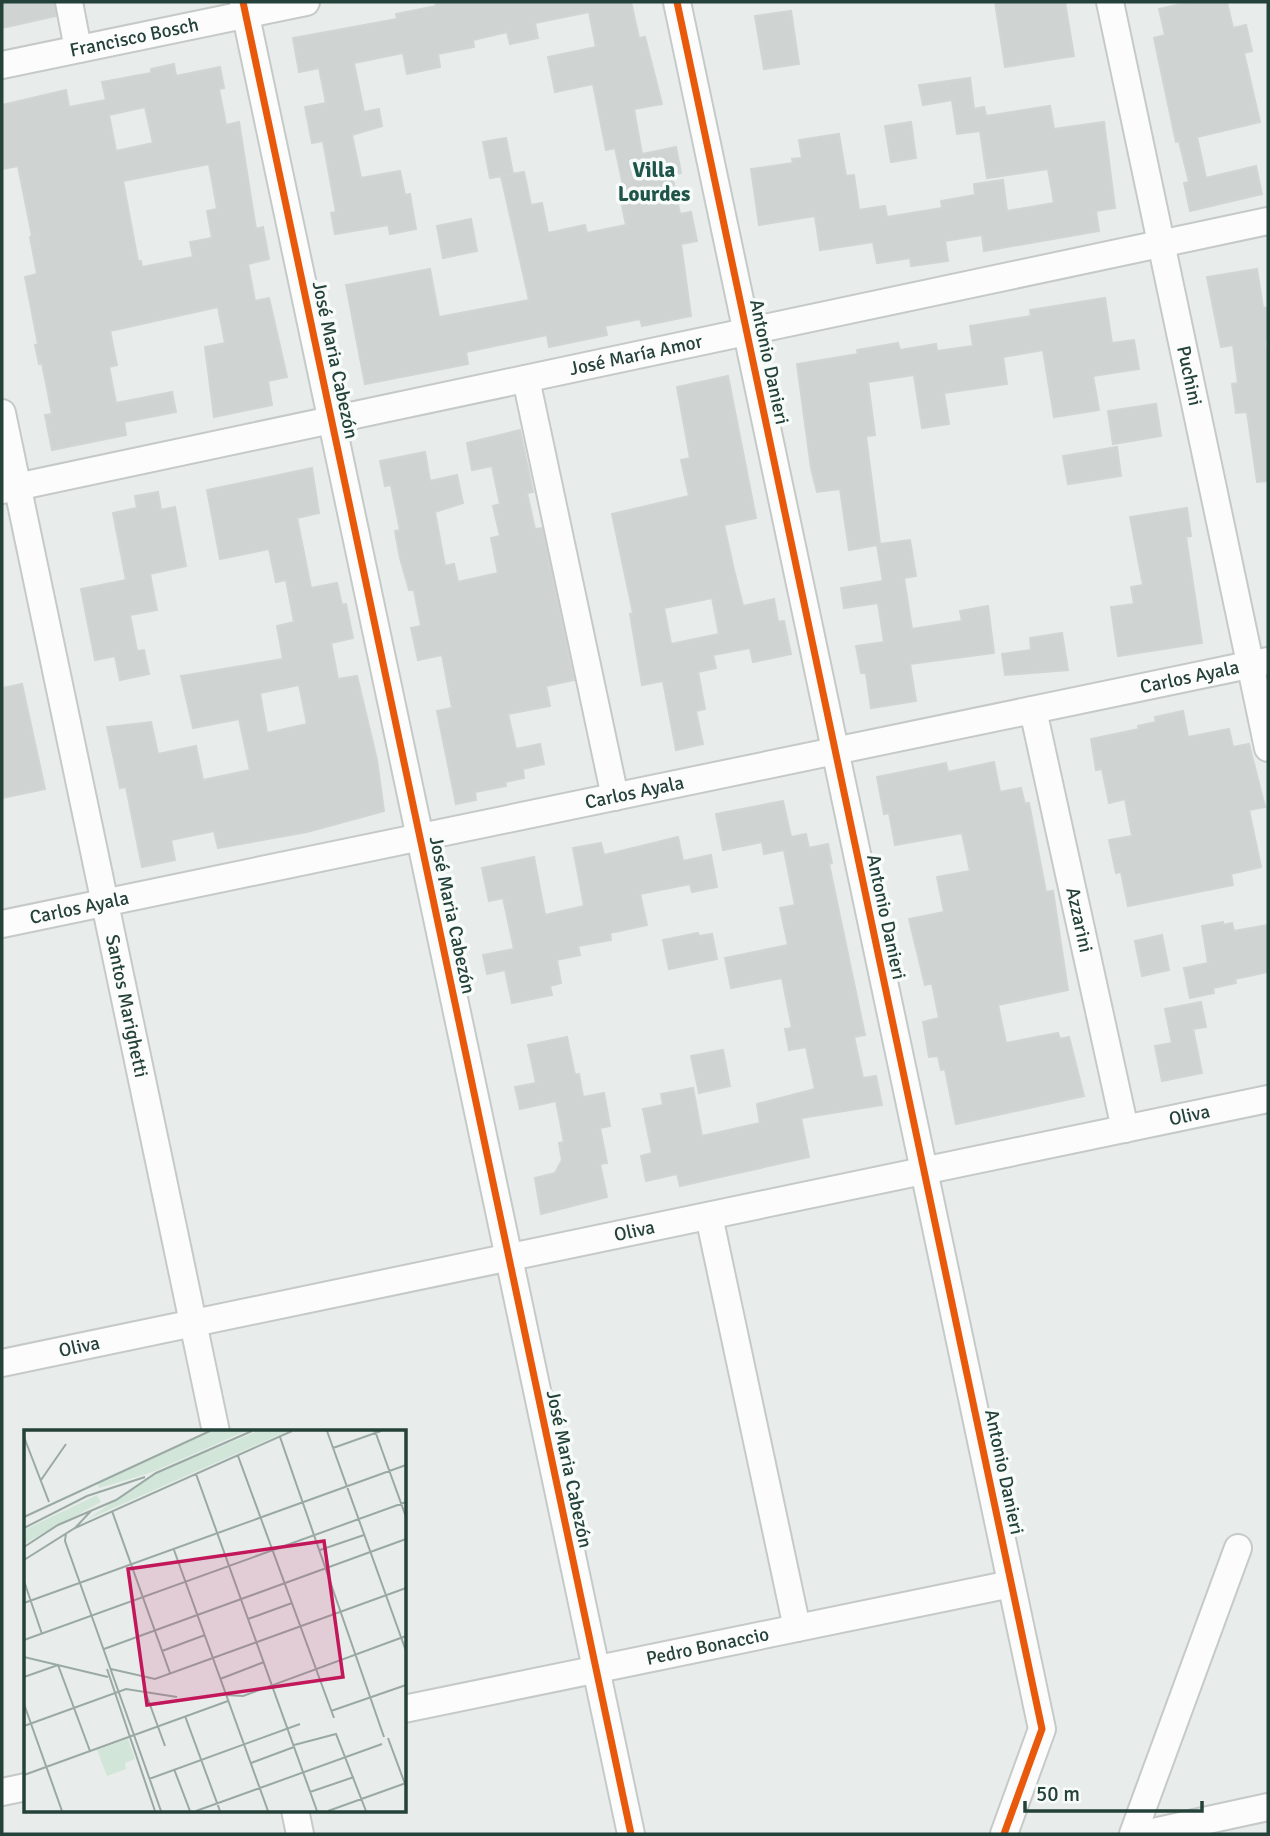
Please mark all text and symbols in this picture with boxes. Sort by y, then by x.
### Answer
street label: Francisco Bosch [68,13,201,63]
district label: Villa Lourdes [618,157,690,207]
street label: José Maria Cabezón [307,279,363,441]
street label: Antonio Danieri [744,297,794,427]
street label: José María Amor [567,330,705,381]
street label: Puchini [1171,343,1207,408]
street label: Carlos Ayala [1138,655,1241,699]
street label: Carlos Ayala [583,771,686,815]
street label: José Maria Cabezón [424,834,480,996]
street label: Antonio Danieri [861,852,911,982]
street label: Azzarini [1060,885,1098,955]
street label: Carlos Ayala [28,886,131,930]
street label: Santos Marighetti [100,932,153,1080]
street label: Oliva [1167,1099,1212,1131]
street label: Oliva [612,1215,657,1247]
street label: Oliva [57,1331,102,1363]
street label: José Maria Cabezón [541,1388,597,1550]
street label: Antonio Danieri [979,1407,1029,1537]
inset map [24,1430,406,1812]
street label: Pedro Bonaccio [644,1622,771,1671]
scale bar [1025,1770,1202,1814]
text: 50 m [1036,1781,1080,1807]

